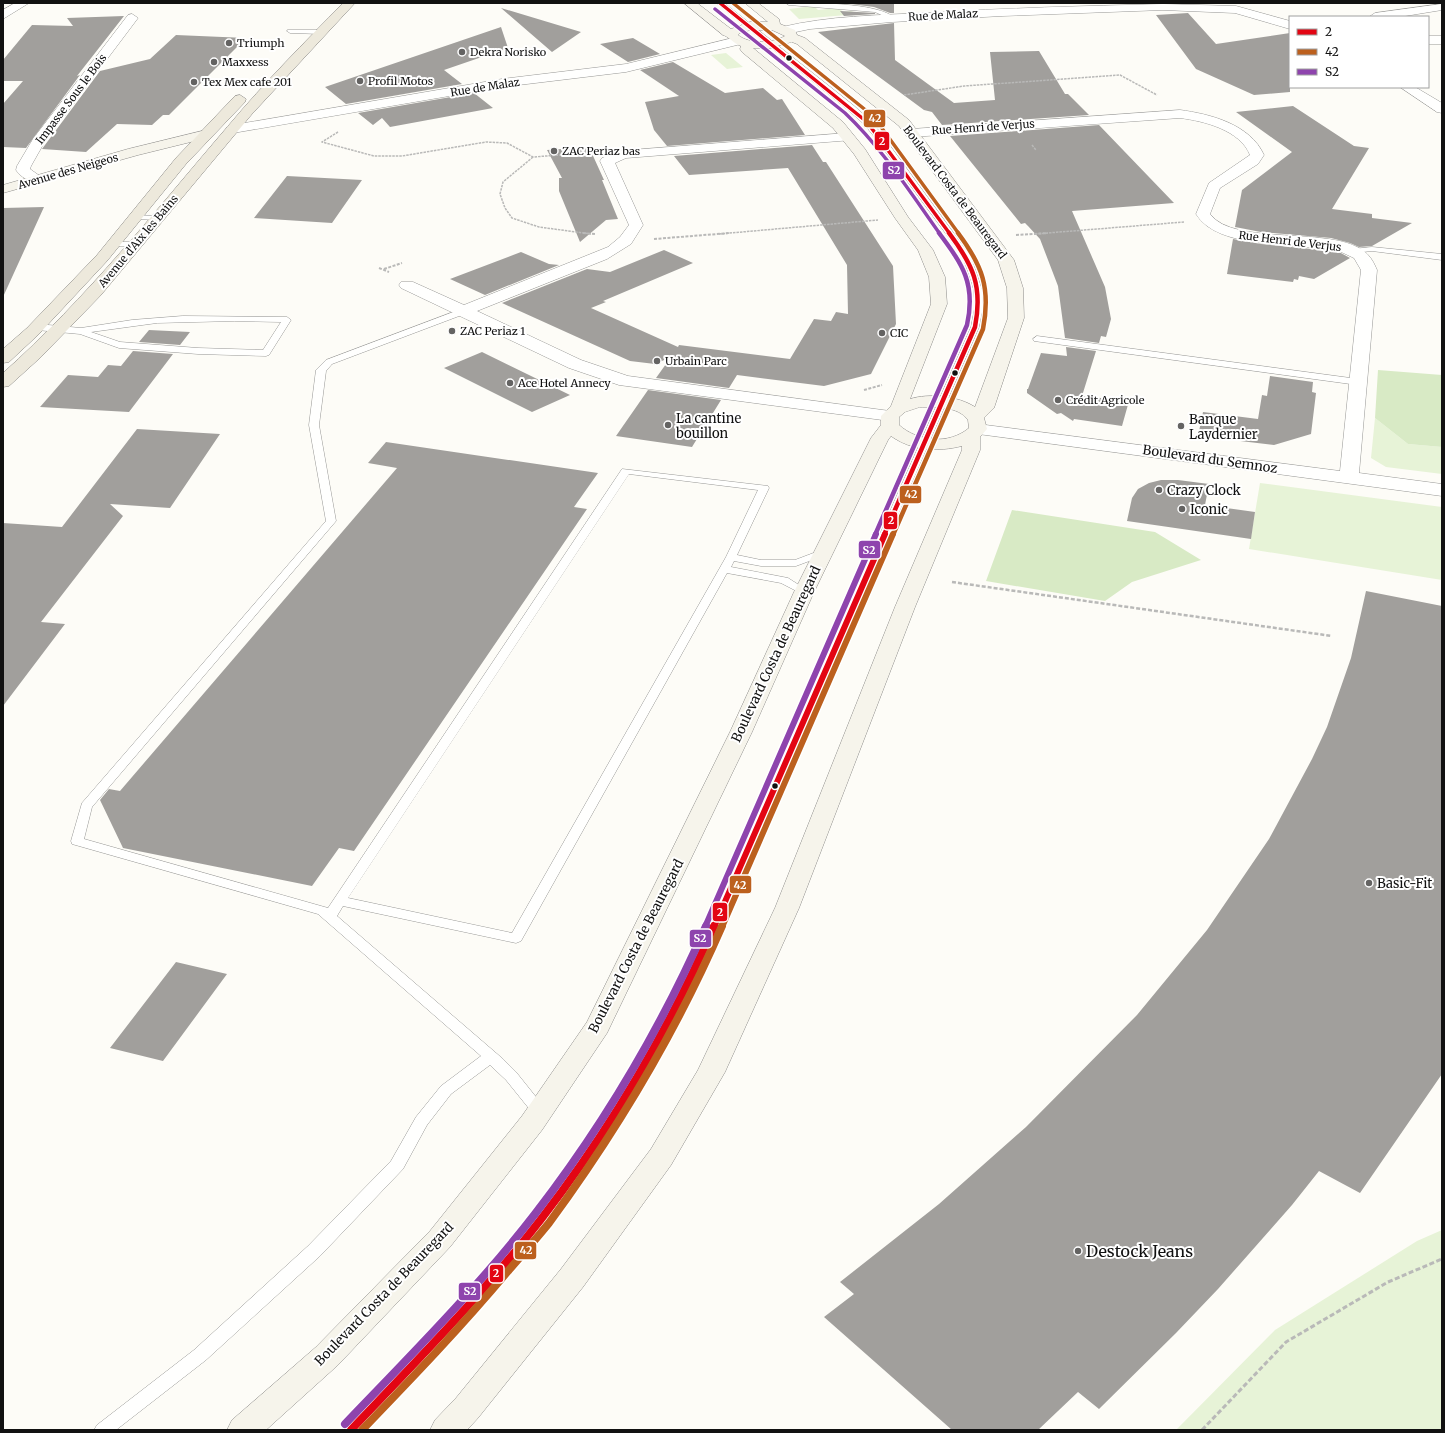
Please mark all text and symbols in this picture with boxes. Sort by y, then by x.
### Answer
street label: Rue de Malaz [908,6,978,24]
legend [1289,16,1429,88]
text: 2 [1325,24,1332,39]
place label: Triumph [237,36,285,50]
marker: Triumph [224,38,234,48]
text: 42 [1325,44,1339,59]
place label: Dekra Norisko [470,45,547,59]
marker: Dekra Norisko [457,47,467,57]
street label: Impasse Sous le Bois [33,51,109,147]
unlabelled marker [784,53,794,63]
place label: Maxxess [222,55,269,69]
marker: Maxxess [209,57,219,67]
text: S2 [1325,64,1339,79]
place label: Profil Motos [368,74,433,88]
place label: Tex Mex cafe 201 [202,75,292,89]
street label: Rue de Malaz [449,75,521,99]
marker: Profil Motos [355,76,365,86]
marker: Tex Mex cafe 201 [189,77,199,87]
line badge: 42 [863,109,886,128]
text: 42 [868,111,882,125]
street label: Rue Henri de Verjus [931,116,1035,138]
street label: Boulevard Costa de Beauregard [900,123,1010,262]
line badge: 2 [874,131,890,151]
text: 2 [879,134,886,148]
place label: ZAC Periaz bas [562,144,640,158]
marker: ZAC Periaz bas [549,146,559,156]
street label: Avenue des Neigeos [15,150,120,192]
line badge: S2 [882,161,905,180]
text: S2 [887,163,901,177]
street label: Avenue d'Aix les Bains [94,192,181,291]
street label: Rue Henri de Verjus [1238,228,1342,254]
place label: ZAC Periaz 1 [460,324,525,338]
marker: ZAC Periaz 1 [447,326,457,336]
place label: CIC [890,326,908,340]
marker: CIC [877,328,887,338]
place label: Urbain Parc [665,354,727,368]
marker: Urbain Parc [652,356,662,366]
unlabelled marker [950,368,960,378]
place label: Ace Hotel Annecy [517,376,611,390]
marker: Ace Hotel Annecy [505,378,515,388]
place label: Crédit Agricole [1066,393,1145,407]
marker: Crédit Agricole [1053,395,1063,405]
place label: La cantine bouillon [675,410,741,442]
place label: Banque Laydernier [1189,411,1258,443]
marker: La cantine bouillon [663,420,673,430]
marker: Banque Laydernier [1176,421,1186,431]
street label: Boulevard du Semnoz [1141,441,1279,477]
place label: Crazy Clock [1167,482,1242,499]
line badge: 42 [899,485,922,504]
marker: Crazy Clock [1154,485,1164,495]
text: 42 [904,487,918,501]
place label: Iconic [1190,501,1228,518]
marker: Iconic [1177,504,1187,514]
line badge: 2 [883,511,898,530]
text: 2 [888,513,895,527]
line badge: S2 [858,540,881,559]
text: S2 [862,543,876,557]
street label: Boulevard Costa de Beauregard [728,563,825,745]
unlabelled marker [770,781,780,791]
street label: Boulevard Costa de Beauregard [585,856,687,1036]
line badge: 42 [729,875,752,894]
place label: Basic-Fit [1377,875,1432,892]
text: 42 [733,878,747,892]
marker: Basic-Fit [1364,878,1374,888]
line badge: 2 [712,902,728,922]
text: 2 [717,905,724,919]
line badge: S2 [689,929,712,948]
text: S2 [693,931,707,945]
street label: Boulevard Costa de Beauregard [311,1219,457,1369]
line badge: 42 [514,1241,537,1260]
place label: Destock Jeans [1086,1241,1193,1261]
text: 42 [519,1243,533,1257]
marker: Destock Jeans [1073,1246,1083,1256]
line badge: 2 [489,1264,504,1283]
text: 2 [493,1266,500,1280]
line badge: S2 [458,1282,481,1301]
text: S2 [463,1284,477,1298]

